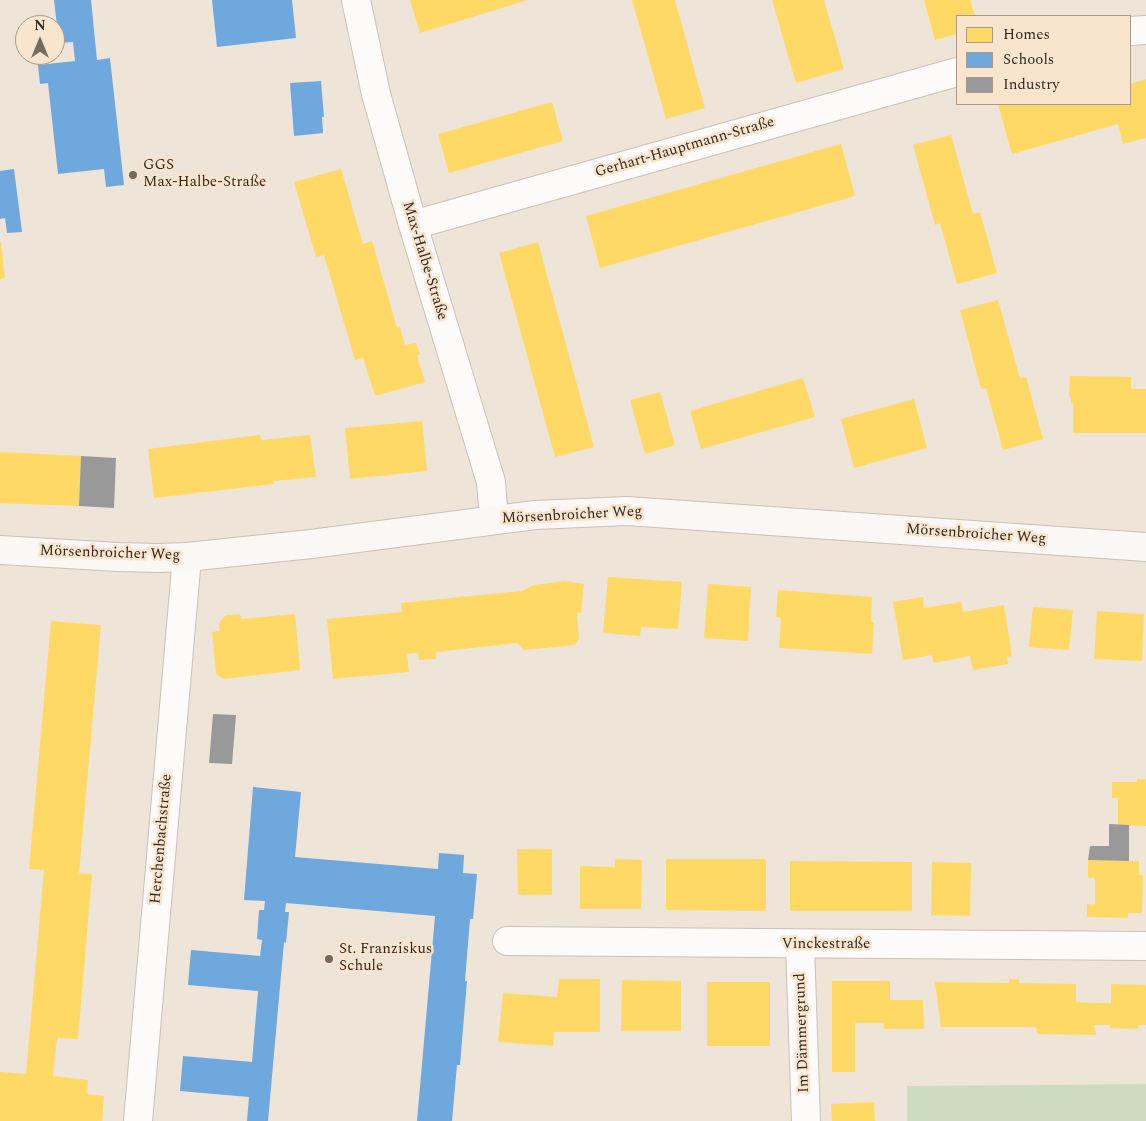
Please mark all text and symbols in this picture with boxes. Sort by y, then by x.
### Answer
north arrow [15,15,65,65]
text: N [34,15,46,36]
legend [956,15,1131,105]
text: Homes [1003,23,1050,46]
text: Schools [1003,48,1054,71]
text: Industry [1003,73,1059,96]
street label: Gerhart-Hauptmann-Straße [593,114,777,182]
place label: GGS Max-Halbe-Straße [143,157,266,192]
marker: GGS Max-Halbe-Straße [127,169,139,181]
street label: Max-Halbe-Straße [397,199,451,323]
street label: Mörsenbroicher Weg [501,503,643,529]
street label: Mörsenbroicher Weg [905,521,1047,549]
street label: Mörsenbroicher Weg [39,543,181,565]
street label: Herchenbachstraße [147,773,177,905]
street label: Vinckestraße [782,936,870,954]
place label: St. Franziskus Schule [339,941,432,976]
marker: St. Franziskus Schule [323,953,335,965]
street label: Im Dämmergrund [792,973,814,1093]

